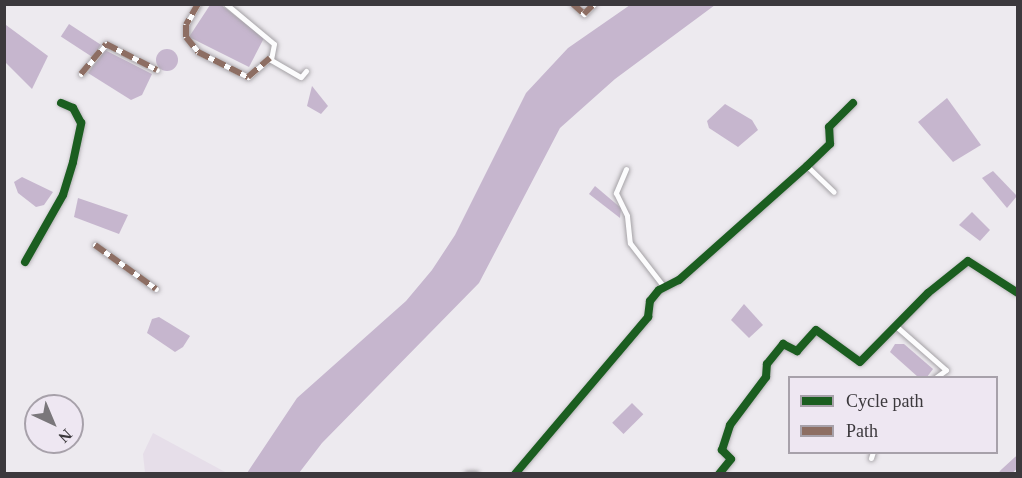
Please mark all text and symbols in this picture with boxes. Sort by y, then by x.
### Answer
legend [788,376,998,454]
text: Cycle path [846,391,923,411]
north arrow [24,394,84,454]
text: Path [846,421,878,441]
text: N [55,426,76,446]

